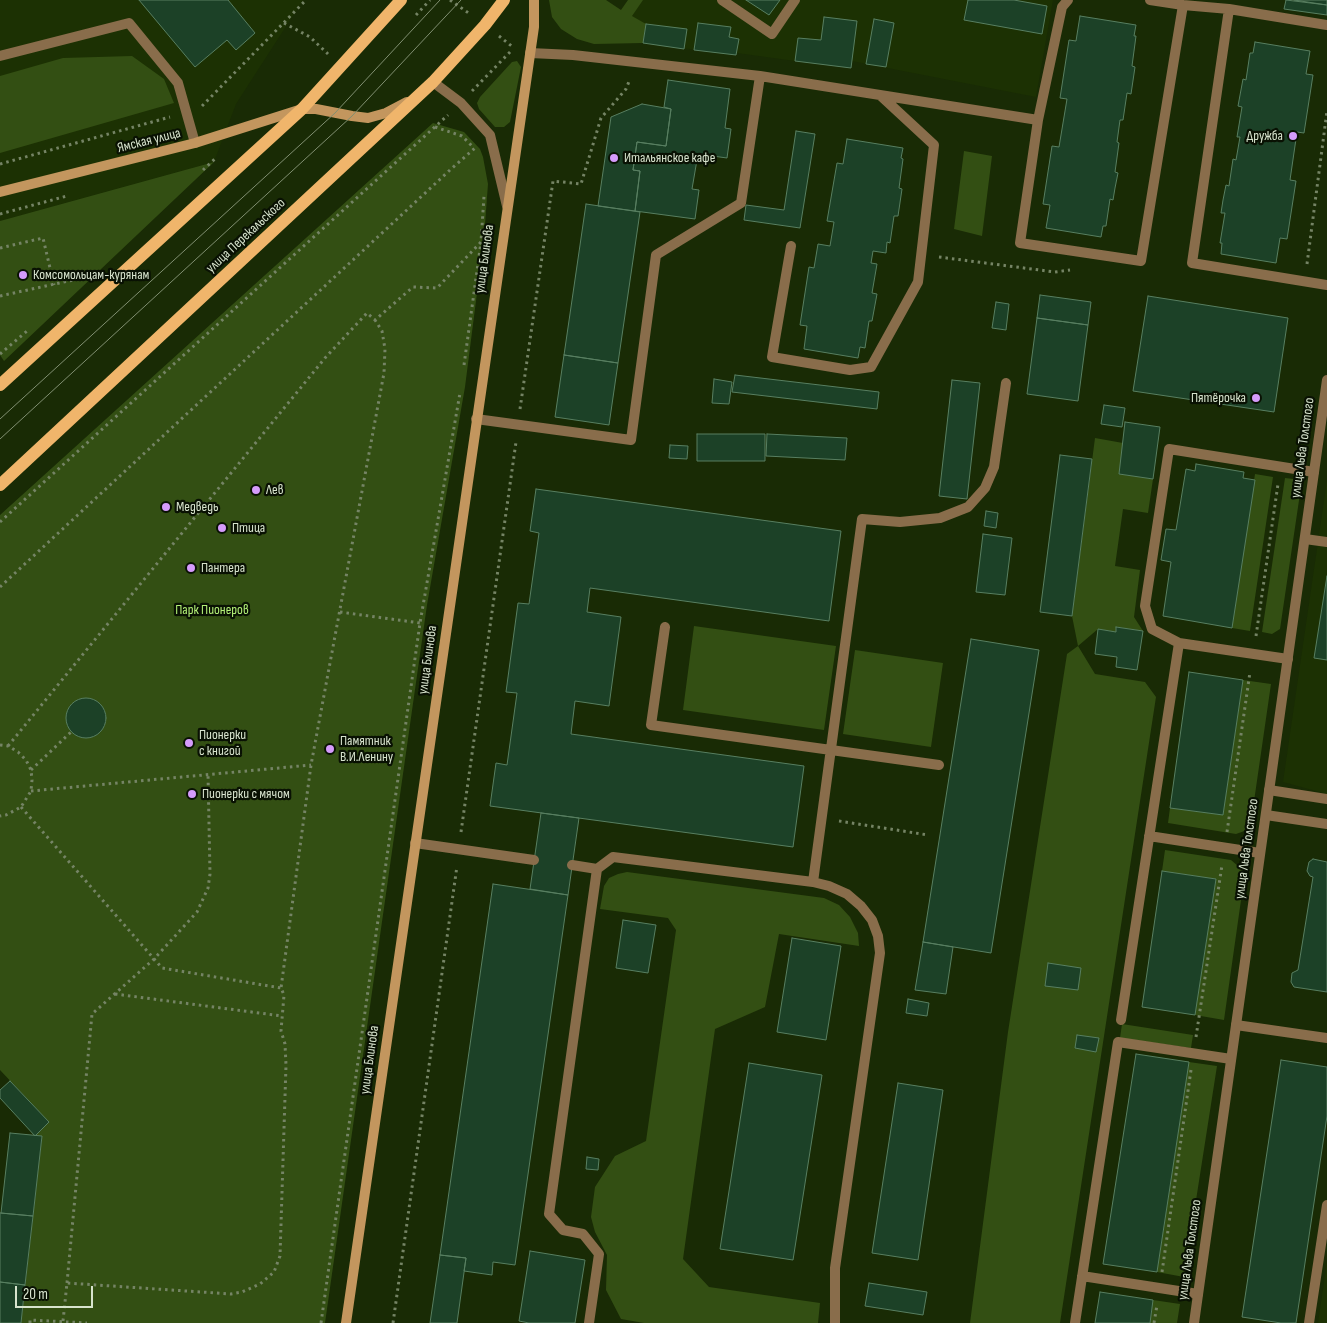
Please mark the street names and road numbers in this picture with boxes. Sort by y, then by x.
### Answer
street label: Ямская улица [116,125,182,157]
street label: улица Перекальского [203,195,289,277]
street label: улица Блинова [472,224,498,294]
street label: улица Льва Толстого [1288,397,1318,499]
street label: улица Блинова [415,625,441,695]
street label: улица Льва Толстого [1232,798,1262,900]
street label: улица Блинова [357,1025,383,1095]
street label: улица Льва Толстого [1175,1199,1205,1301]

